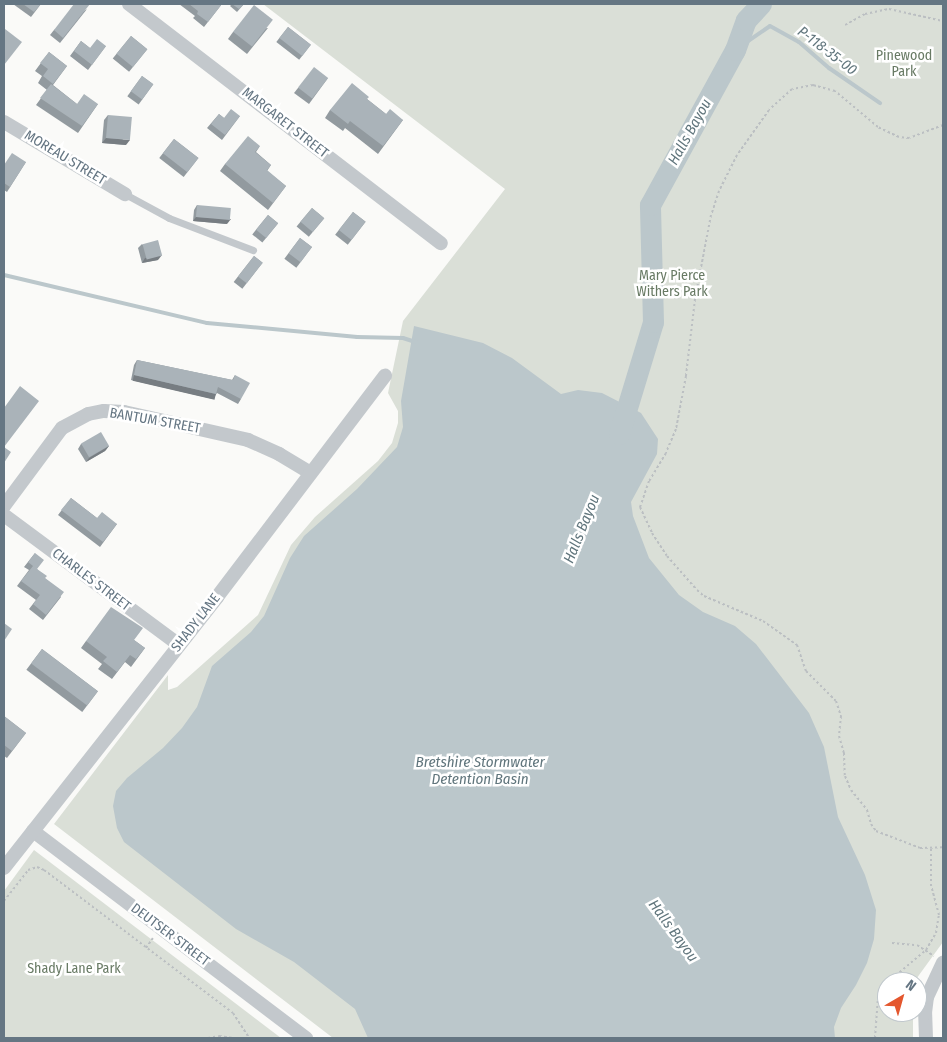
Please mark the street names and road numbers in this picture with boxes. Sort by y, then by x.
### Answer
street label: MARGARET STREET [239,84,331,162]
street label: MOREAU STREET [21,127,109,189]
street label: BANTUM STREET [108,405,202,437]
street label: CHARLES STREET [48,545,134,615]
street label: SHADY LANE [168,590,224,656]
street label: DEUTSER STREET [127,900,213,970]

